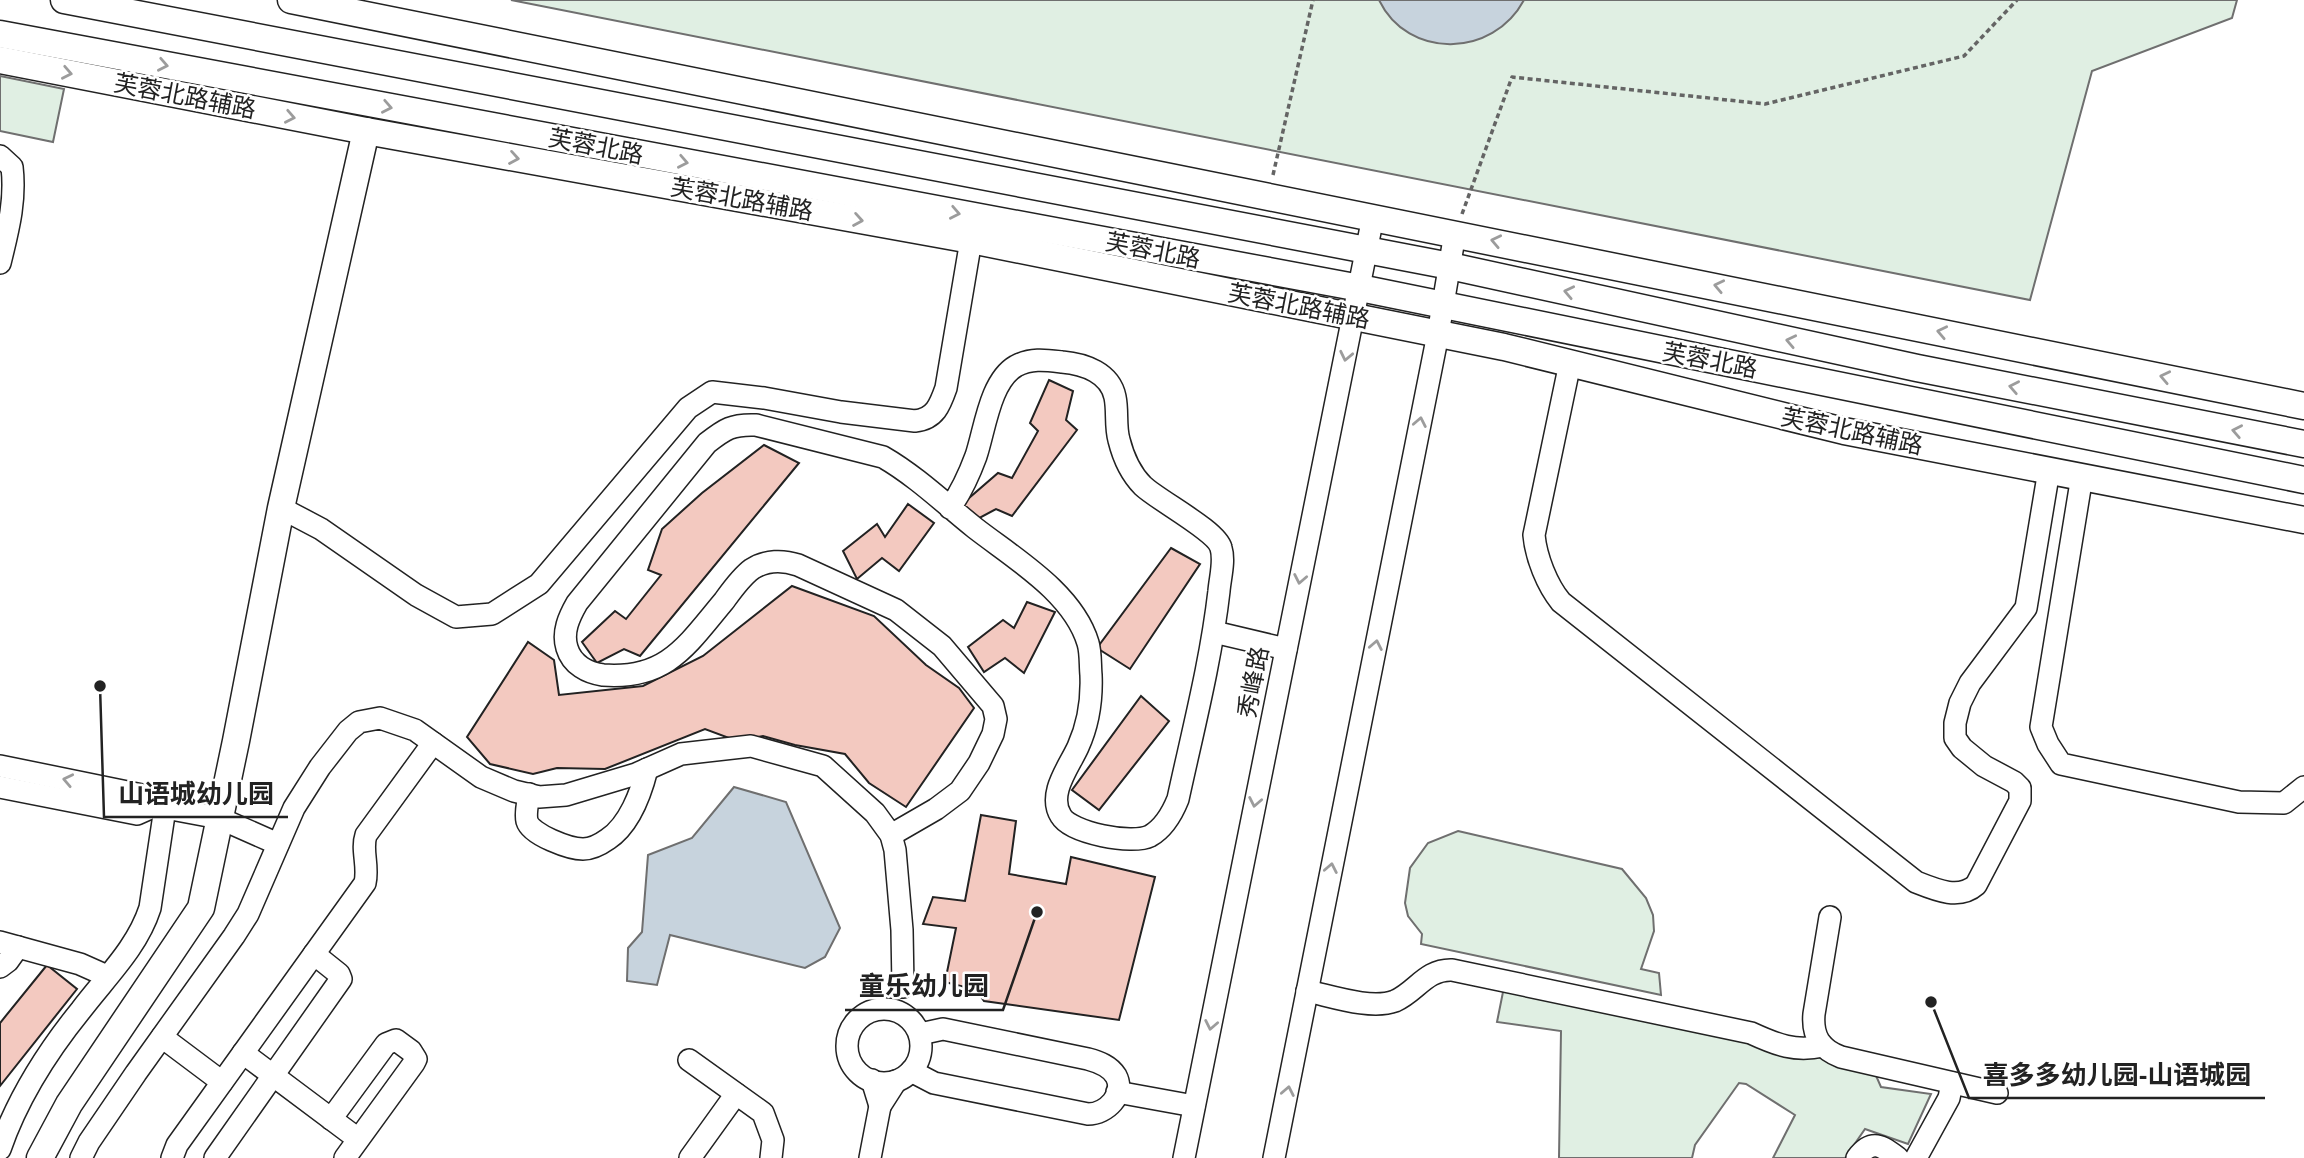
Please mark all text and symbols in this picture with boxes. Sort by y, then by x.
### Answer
one-way arrow [157,57,169,72]
one-way arrow [61,65,73,80]
street label: 芙蓉北路辅路 [112,69,258,123]
one-way arrow [381,98,393,113]
one-way arrow [284,108,296,123]
street label: 芙蓉北路 [546,124,646,168]
one-way arrow [508,150,520,165]
one-way arrow [677,154,689,169]
street label: 芙蓉北路辅路 [669,173,815,225]
one-way arrow [949,204,961,219]
one-way arrow [853,212,864,227]
street label: 芙蓉北路 [1103,228,1203,272]
one-way arrow [1490,234,1502,249]
street label: 芙蓉北路辅路 [1226,279,1372,333]
one-way arrow [1713,280,1725,295]
one-way arrow [1563,286,1575,300]
one-way arrow [1936,325,1948,340]
one-way arrow [1785,334,1797,349]
street label: 芙蓉北路 [1660,338,1760,382]
one-way arrow [1339,350,1354,362]
one-way arrow [2159,371,2171,386]
one-way arrow [2008,380,2020,395]
street label: 芙蓉北路辅路 [1779,403,1925,459]
one-way arrow [1412,416,1427,427]
one-way arrow [2231,424,2243,439]
one-way arrow [1293,573,1308,585]
one-way arrow [1367,639,1382,651]
street label: 秀峰路 [1233,644,1273,720]
callout: 山语城幼儿园 [104,770,288,817]
one-way arrow [62,773,74,788]
text: 山语城幼儿园 [118,779,274,809]
one-way arrow [1249,796,1264,808]
one-way arrow [1323,862,1338,874]
callout: 童乐幼儿园 [845,963,1003,1010]
text: 童乐幼儿园 [859,971,989,1001]
one-way arrow [1204,1019,1219,1031]
callout: 喜多多幼儿园-山语城园 [1969,1051,2265,1098]
text: 喜多多幼儿园-山语城园 [1983,1060,2251,1090]
one-way arrow [1279,1085,1294,1097]

